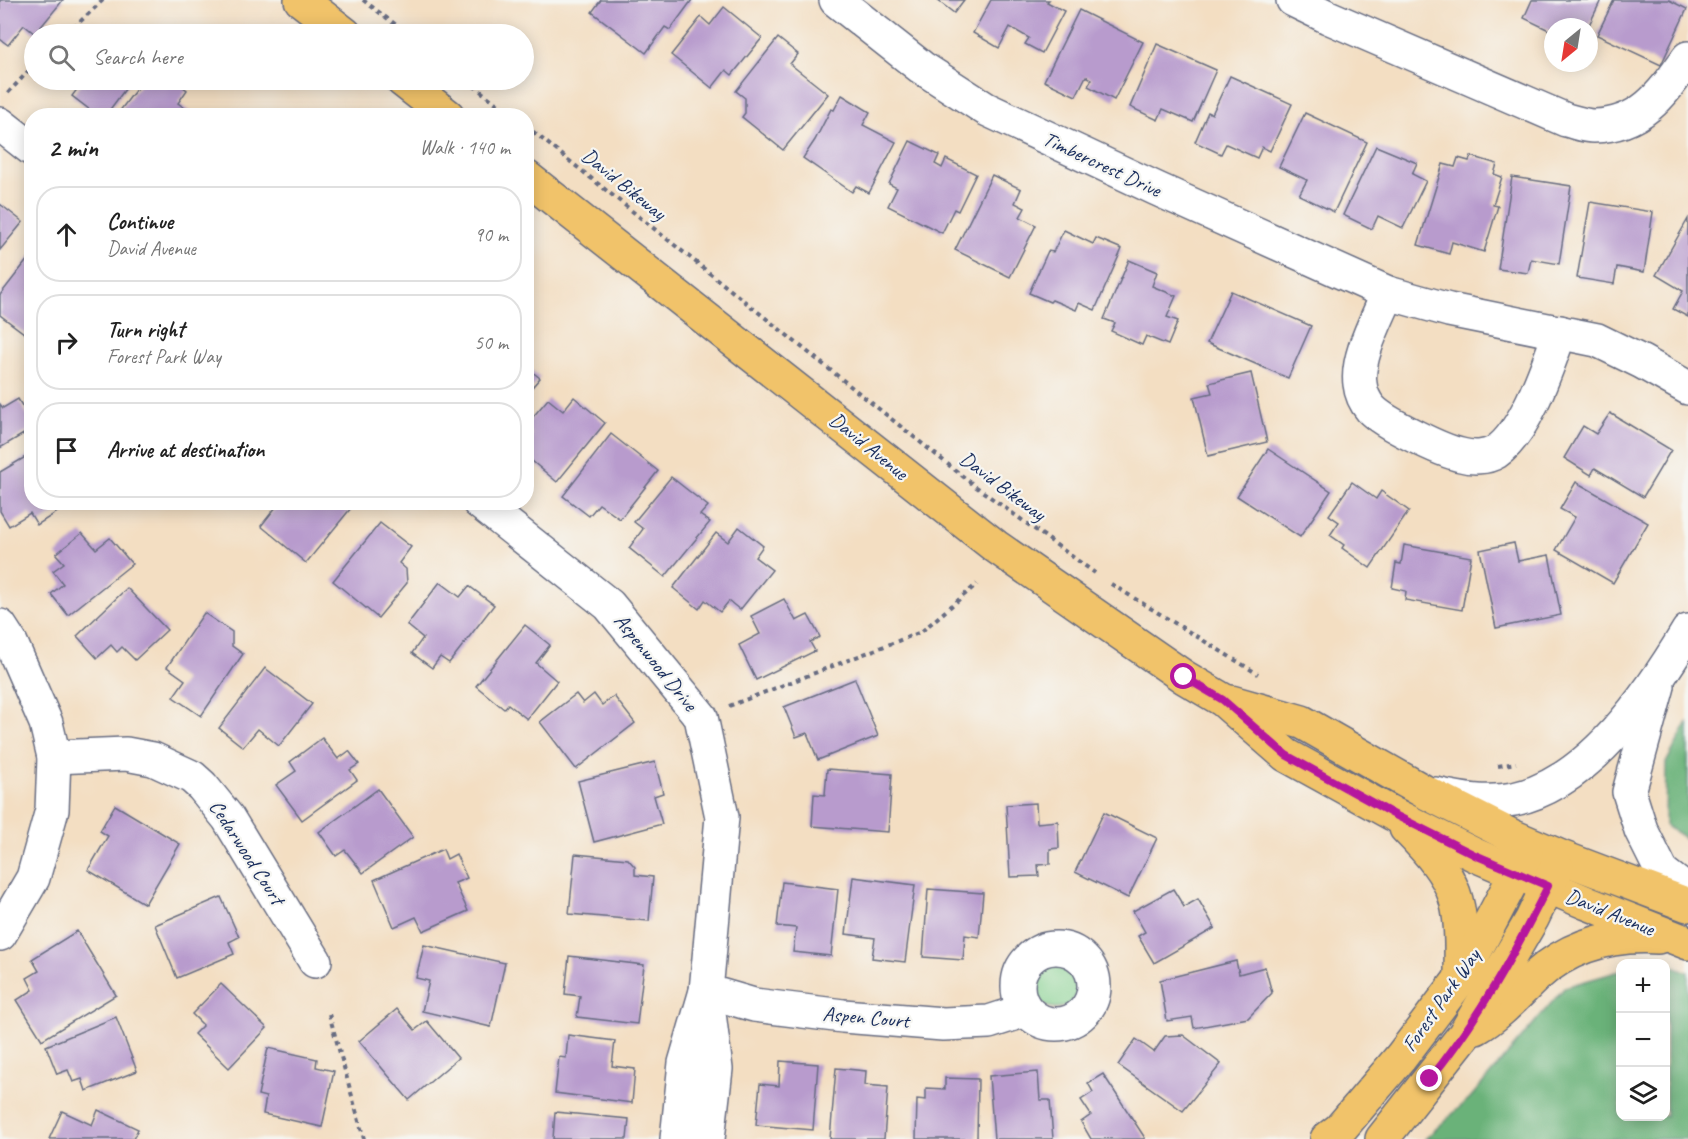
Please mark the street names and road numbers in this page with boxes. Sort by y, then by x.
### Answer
street label: Timbercrest Drive [1039,125,1166,203]
street label: David Bikeway [577,142,673,227]
street label: David Avenue [825,407,914,486]
street label: David Bikeway [955,445,1053,528]
street label: Aspenwood Drive [609,608,704,717]
street label: Cedarwood Court [204,795,292,912]
street label: David Avenue [1562,882,1659,942]
street label: Forest Park Way [1396,942,1487,1056]
street label: Aspen Court [822,1000,912,1034]

